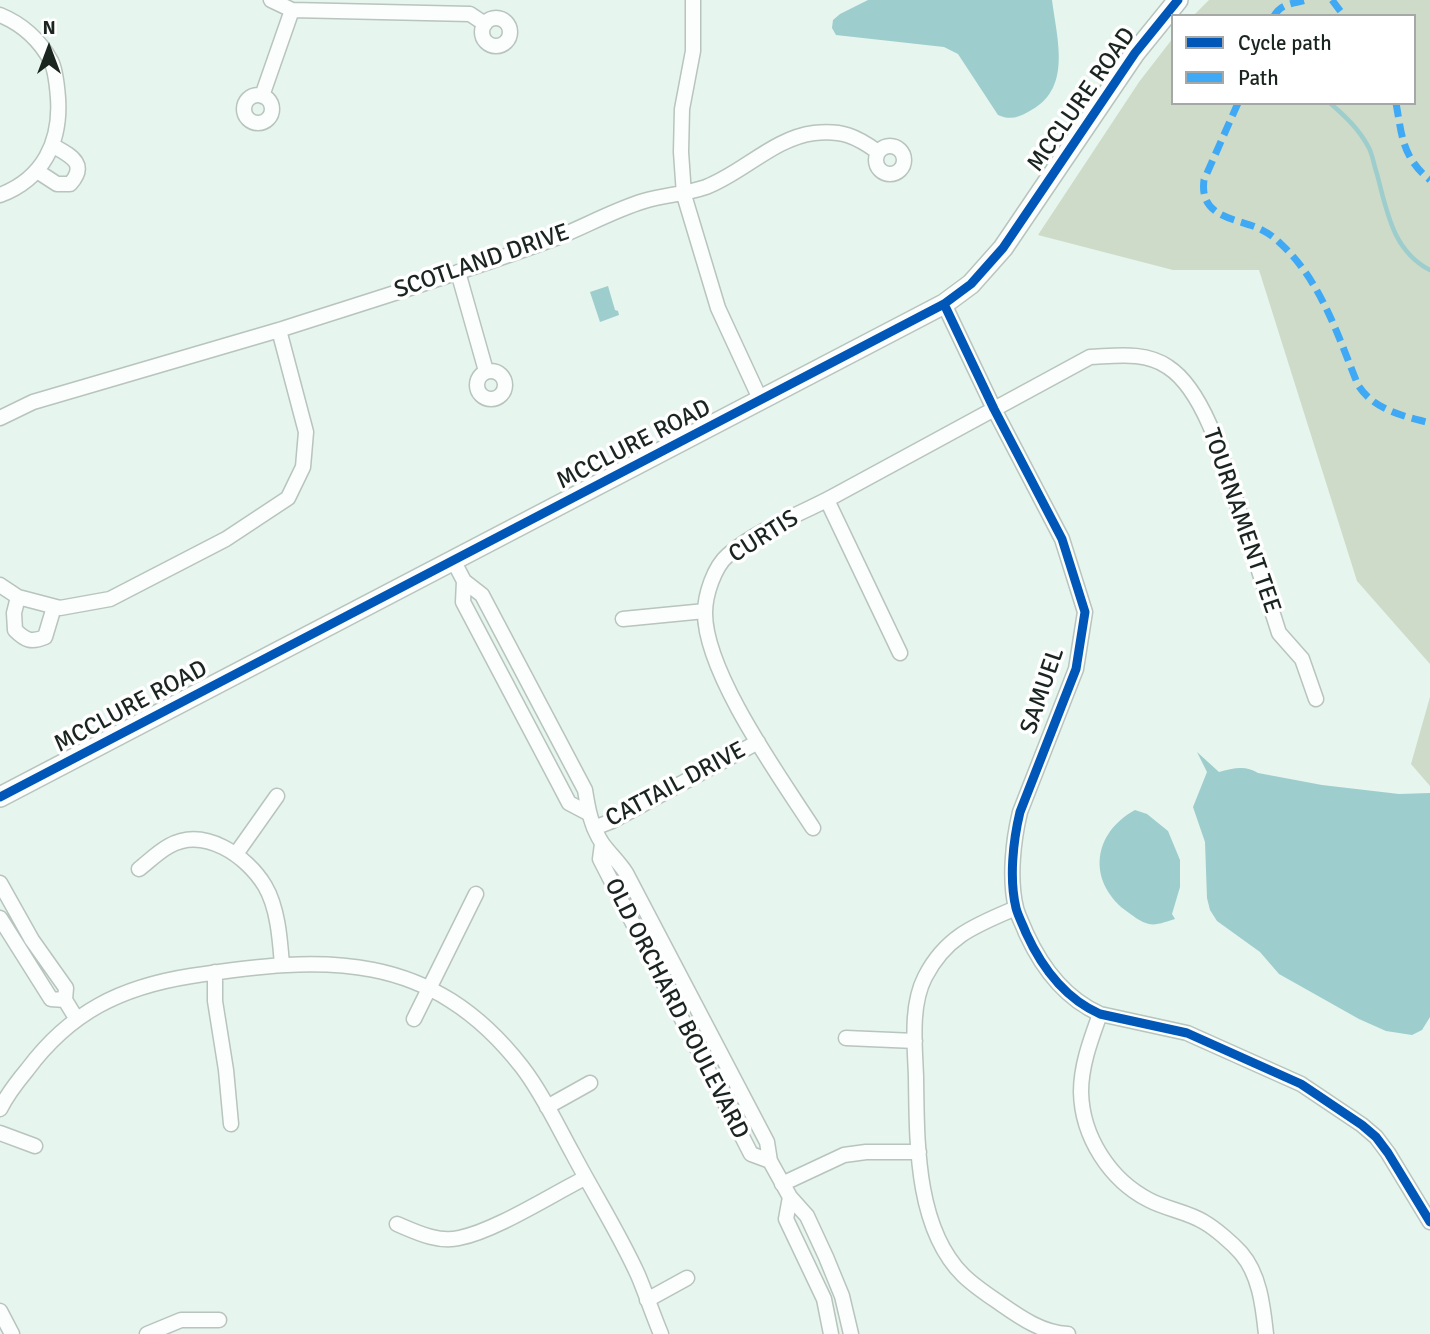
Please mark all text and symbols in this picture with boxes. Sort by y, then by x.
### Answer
north arrow [14,14,84,84]
legend [1171,14,1416,105]
text: N [42,16,56,40]
street label: MCCLURE ROAD [1022,22,1142,178]
text: Cycle path [1238,30,1332,56]
text: Path [1238,65,1279,91]
street label: SCOTLAND DRIVE [391,219,573,305]
street label: MCCLURE ROAD [552,394,716,496]
street label: TOURNAMENT TEE [1196,425,1286,617]
street label: CURTIS [724,504,804,570]
street label: SAMUEL [1015,644,1071,738]
street label: MCCLURE ROAD [50,655,212,759]
street label: CATTAIL DRIVE [601,736,751,834]
street label: OLD ORCHARD BOULEVARD [598,874,754,1144]

